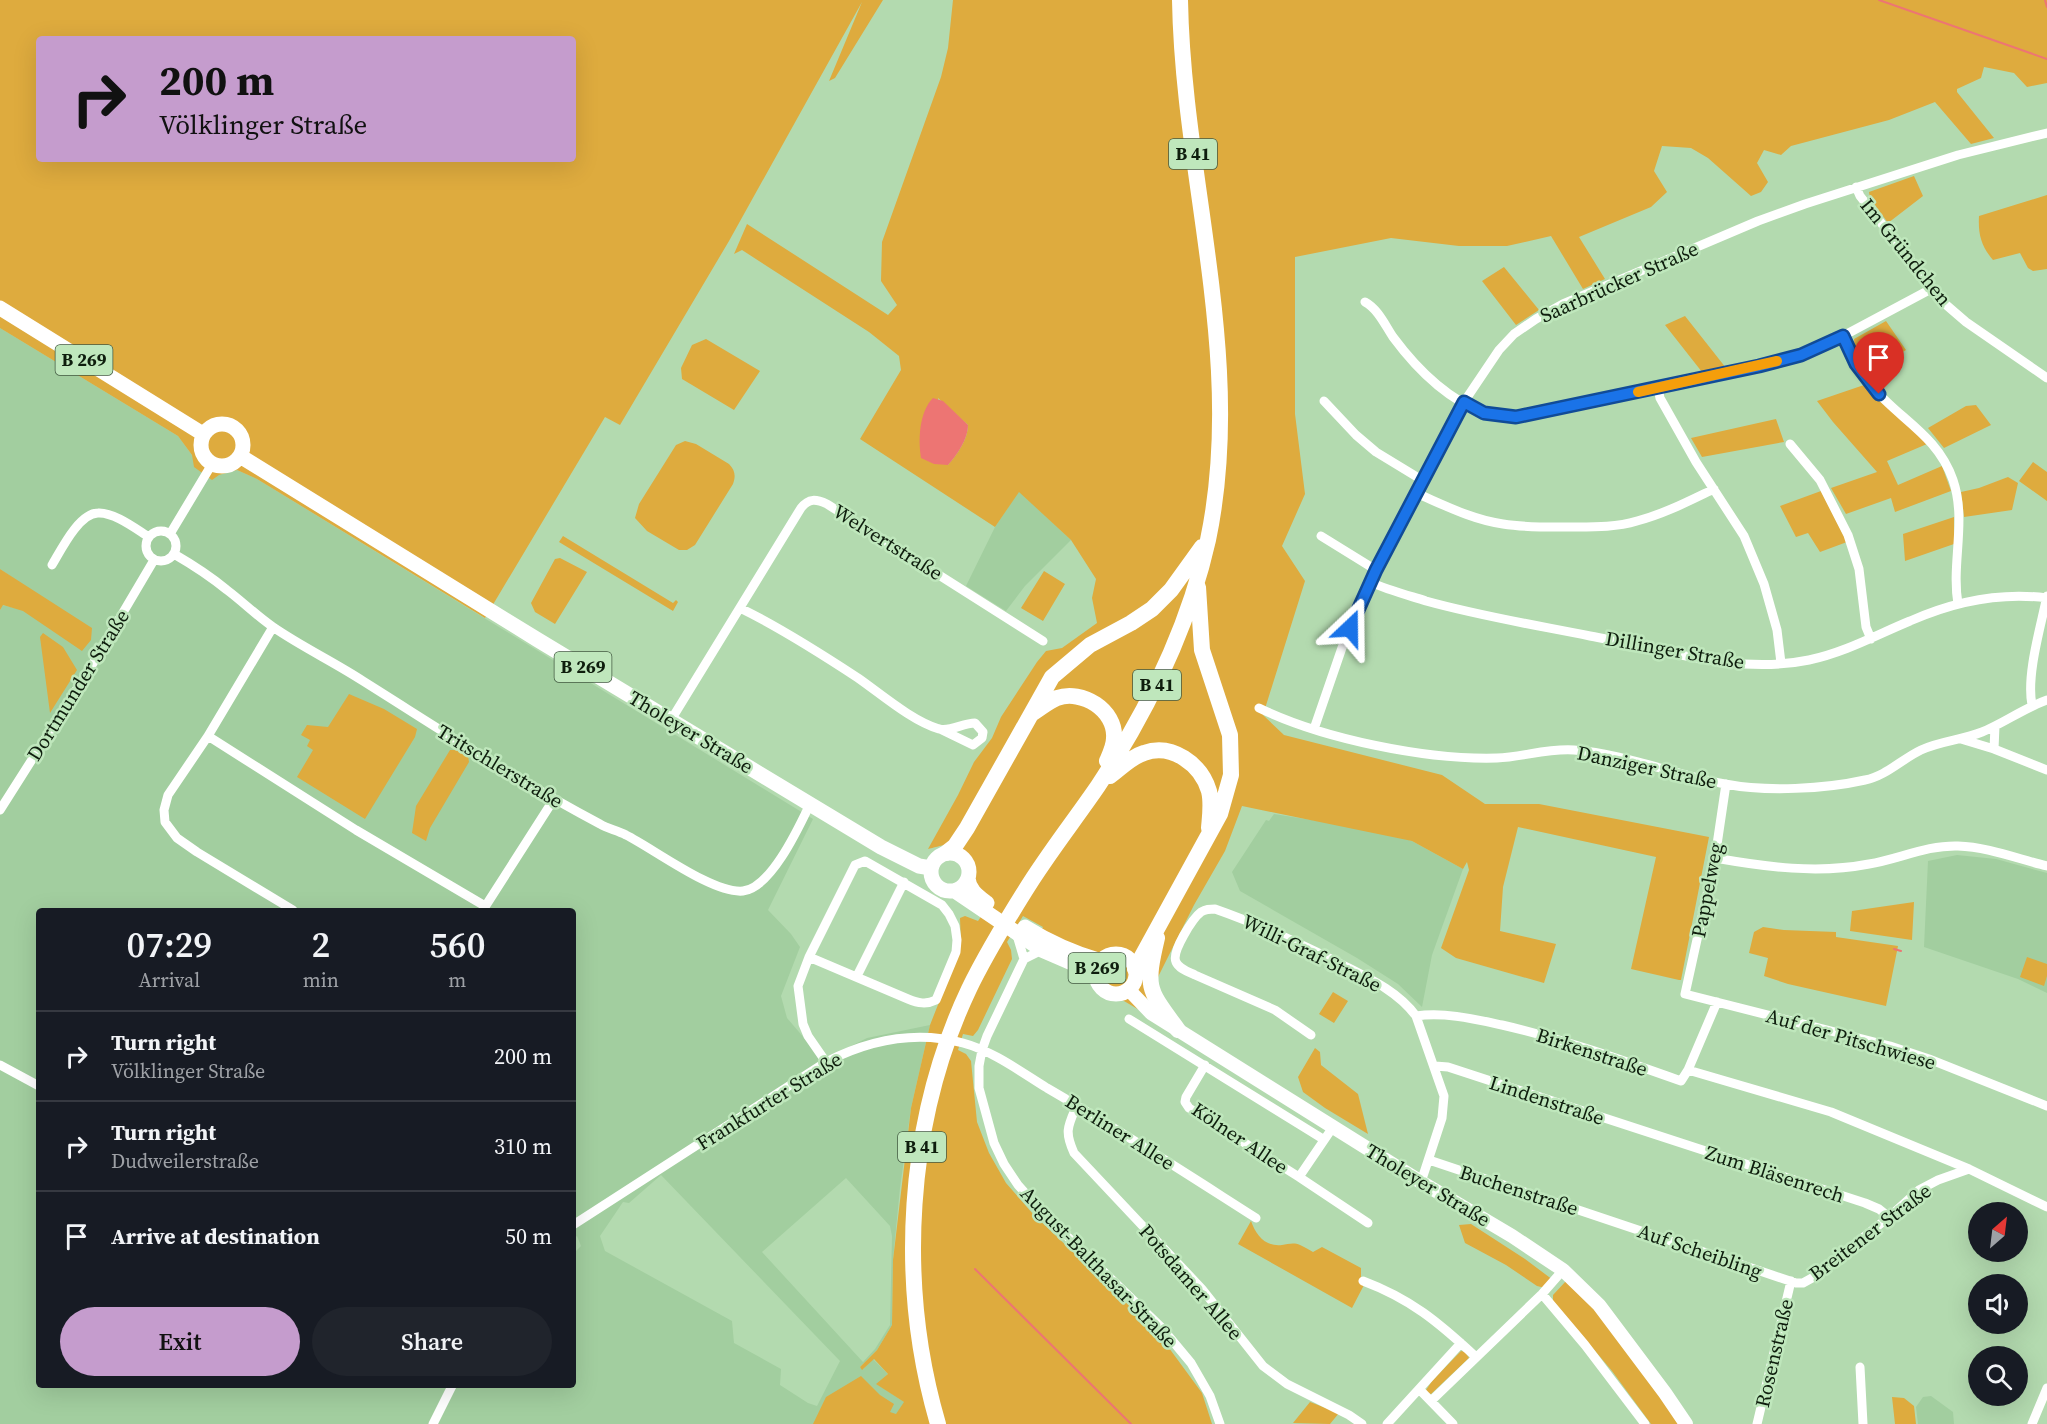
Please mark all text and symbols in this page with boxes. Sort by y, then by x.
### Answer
text: 200 m [159,51,274,109]
icon: right [60,60,138,138]
text: Völklinger Straße [159,106,367,143]
road number: B 41 [1169,139,1217,169]
street label: Im Gründchen [1854,192,1958,312]
street label: Saarbrücker Straße [1535,235,1703,329]
pin [1853,332,1904,394]
icon: arrive [1862,341,1895,374]
road number: B 269 [56,345,112,375]
street label: Welvertstraße [828,497,948,587]
position arrow [1318,596,1382,660]
street label: Dortmunder Straße [20,604,136,766]
street label: Dillinger Straße [1603,624,1747,676]
road number: B 269 [554,652,612,682]
road number: B 41 [1133,670,1181,700]
street label: Tholeyer Straße [623,684,759,780]
street label: Tritschlerstraße [432,717,568,815]
street label: Danziger Straße [1575,739,1719,795]
street label: Pappelweg [1684,840,1730,940]
street label: Willi-Graf-Straße [1238,907,1386,999]
text: 07:29 [127,920,212,969]
text: 2 [311,920,330,969]
text: 560 [429,920,485,969]
road number: B 269 [1068,953,1126,983]
text: Arrival [138,966,200,994]
text: min [303,966,339,994]
text: m [448,966,466,994]
street label: Auf der Pitschwiese [1763,1001,1939,1077]
street label: Birkenstraße [1533,1021,1651,1083]
text: Turn right [111,1027,216,1057]
icon: right [60,1040,93,1073]
text: 200 m [494,1041,552,1071]
street label: Frankfurter Straße [691,1045,847,1157]
text: Völklinger Straße [111,1057,265,1085]
street label: Lindenstraße [1486,1068,1608,1132]
street label: Berliner Allee [1060,1087,1180,1177]
street label: Kölner Allee [1186,1095,1294,1181]
text: Turn right [111,1117,216,1147]
icon: right [60,1130,93,1163]
text: 310 m [494,1131,552,1161]
road number: B 41 [898,1132,946,1162]
street label: Tholeyer Straße [1360,1137,1496,1233]
street label: Zum Bläsenrech [1702,1138,1848,1210]
text: Dudweilerstraße [111,1147,259,1175]
street label: Buchenstraße [1456,1158,1582,1222]
street label: Breitener Straße [1803,1177,1937,1287]
street label: August-Balthasar-Straße [1014,1180,1184,1354]
north arrow [1968,1202,2028,1262]
map controls [1968,1202,2028,1406]
street label: Auf Scheibling [1634,1217,1766,1285]
street label: Potsdamer Allee [1133,1218,1249,1346]
icon: arrive [60,1220,93,1253]
text: Arrive at destination [111,1221,320,1251]
text: 50 m [505,1221,552,1251]
button: sound [1968,1274,2028,1334]
street label: Rosenstraße [1748,1296,1800,1410]
button: Exit [60,1307,300,1376]
button: Share [312,1307,552,1376]
button: search [1968,1346,2028,1406]

